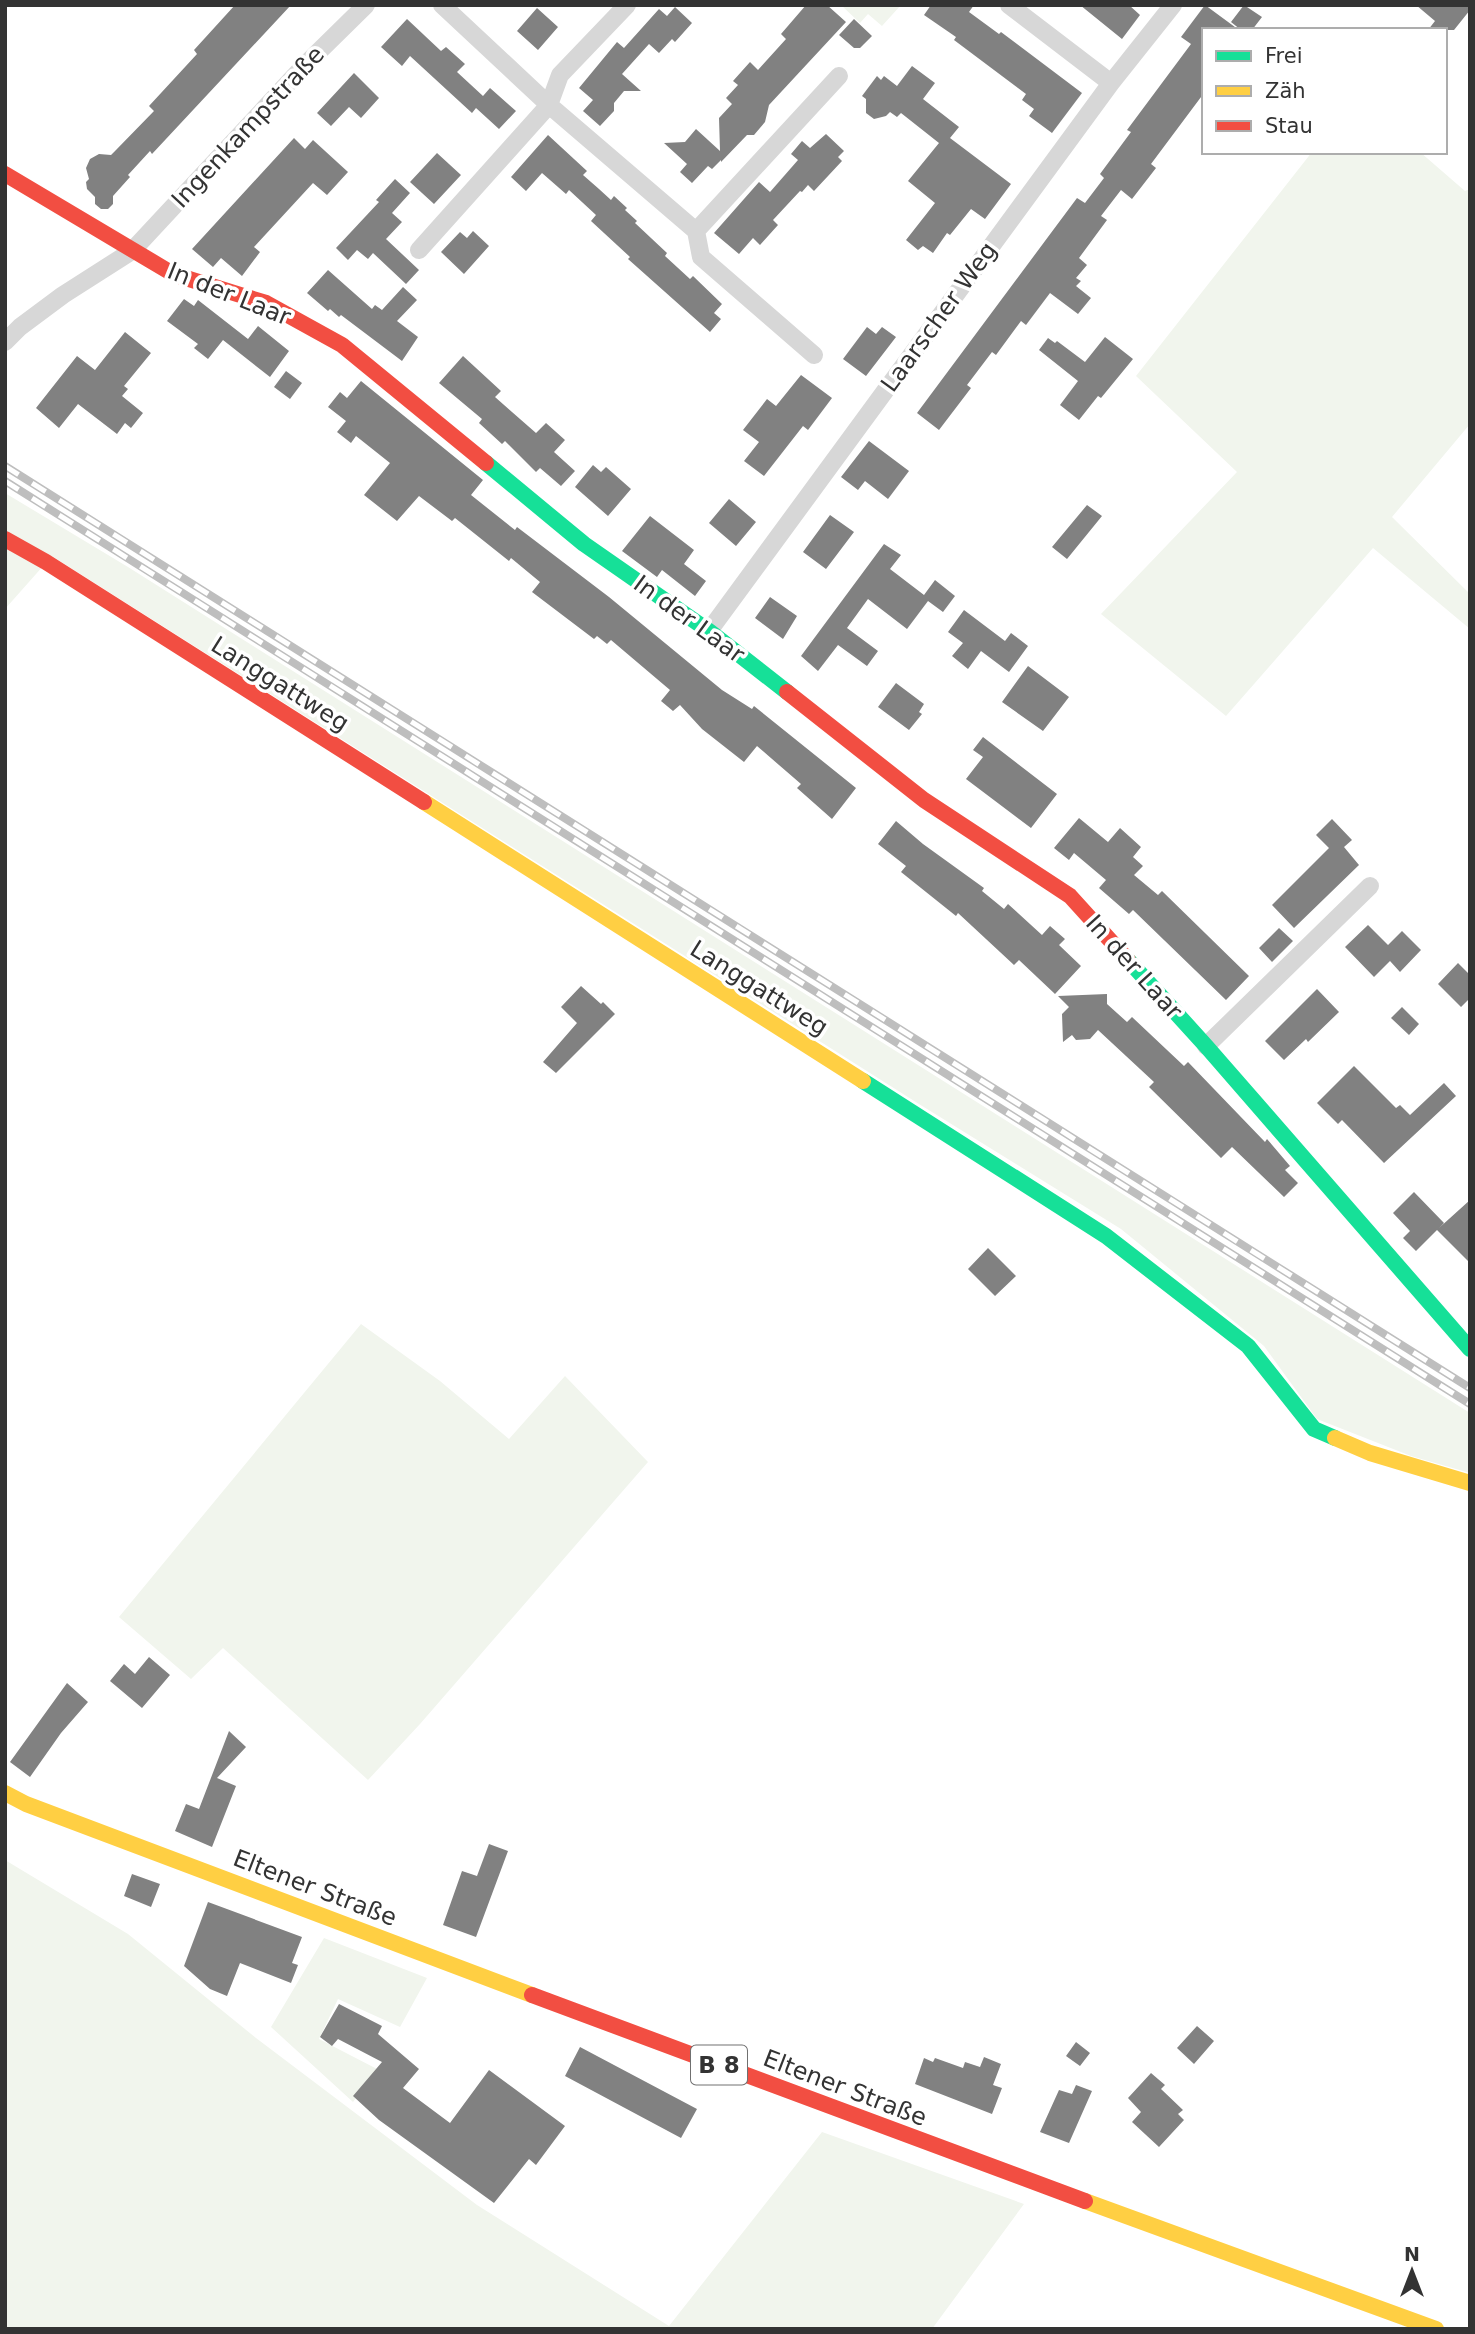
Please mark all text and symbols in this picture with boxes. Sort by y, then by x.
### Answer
legend [1202,28,1447,154]
street label: Ingenkampstraße [166,40,330,214]
text: Frei [1265,44,1302,68]
text: Zäh [1265,79,1306,103]
text: Stau [1265,114,1313,138]
street label: Laarscher Weg [875,237,1003,397]
street label: In der Laar [163,257,295,331]
street label: In der Laar [628,569,750,669]
street label: Langgattweg [206,631,354,737]
street label: In der Laar [1080,909,1188,1025]
street label: Langgattweg [685,935,833,1041]
street label: Eltener Straße [229,1844,401,1932]
street label: Eltener Straße [759,2044,931,2132]
road number: B 8 [691,2046,747,2084]
north arrow [1377,2236,1447,2306]
text: N [1404,2243,1420,2265]

